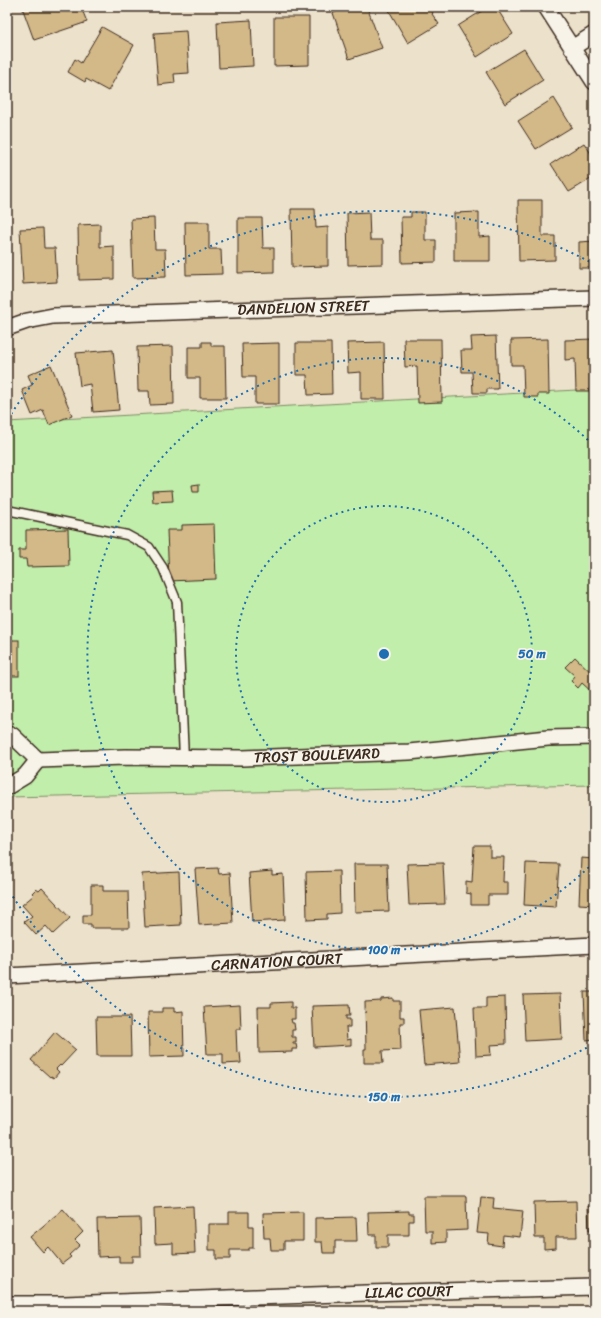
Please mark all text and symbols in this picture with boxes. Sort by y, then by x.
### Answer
street label: DANDELION STREET [237,292,371,323]
text: 50 m [518,643,546,665]
centre of rings [377,647,391,661]
street label: TROST BOULEVARD [253,740,380,771]
text: 100 m [368,939,401,961]
street label: CARNATION COURT [210,945,344,978]
text: 150 m [368,1086,401,1108]
street label: LILAC COURT [364,1278,455,1306]

